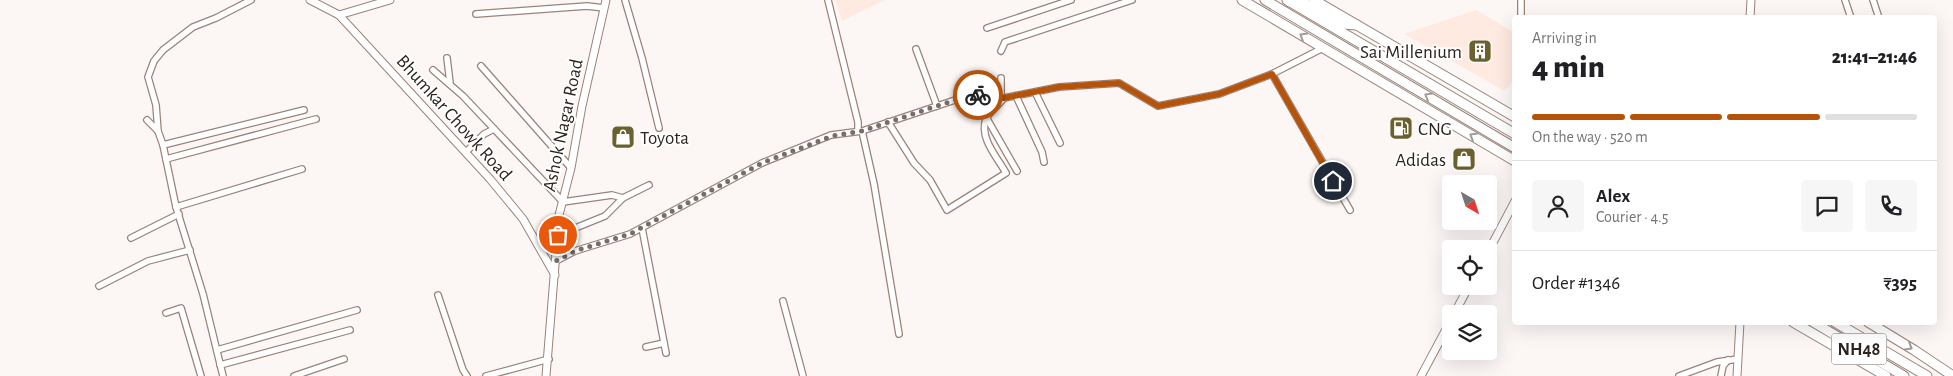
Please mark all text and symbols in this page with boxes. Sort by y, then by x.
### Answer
text: Arriving in [1532,30,1597,46]
one-way arrow [1299,33,1308,43]
building icon: Sai Millenium [1467,38,1493,64]
place label: Sai Millenium [1360,43,1462,62]
text: 21:41–21:46 [1832,48,1917,67]
street label: Bhumkar Chowk Road [393,51,515,185]
text: 4 min [1532,51,1605,83]
street label: Ashok Nagar Road [540,57,587,193]
courier [953,70,1003,120]
icon: bike [964,81,992,109]
one-way arrow [1424,93,1433,103]
fuel station icon: CNG [1388,115,1414,141]
place label: CNG [1418,120,1452,139]
shop icon: Toyota [610,124,636,150]
place label: Toyota [640,129,689,148]
text: On the way · 520 m [1532,129,1648,145]
one-way arrow [1469,132,1478,142]
shop icon: Adidas [1451,146,1477,172]
place label: Adidas [1395,151,1446,170]
pin [1312,160,1354,202]
icon: home [1319,167,1347,195]
north arrow [1442,175,1498,230]
map controls [1442,175,1497,360]
button: person [1532,180,1584,232]
button: chat [1801,180,1853,232]
button: phone [1865,180,1917,232]
text: Alex [1596,187,1630,206]
text: Courier · 4.5 [1596,209,1668,225]
pin [537,214,579,256]
icon: bag [544,221,572,249]
button: locate [1442,240,1497,295]
text: Order #1346 [1532,274,1620,293]
text: ₹395 [1883,274,1917,293]
button: layers [1442,305,1497,360]
road number: NH48 [1832,334,1886,364]
one-way arrow [1904,341,1913,351]

